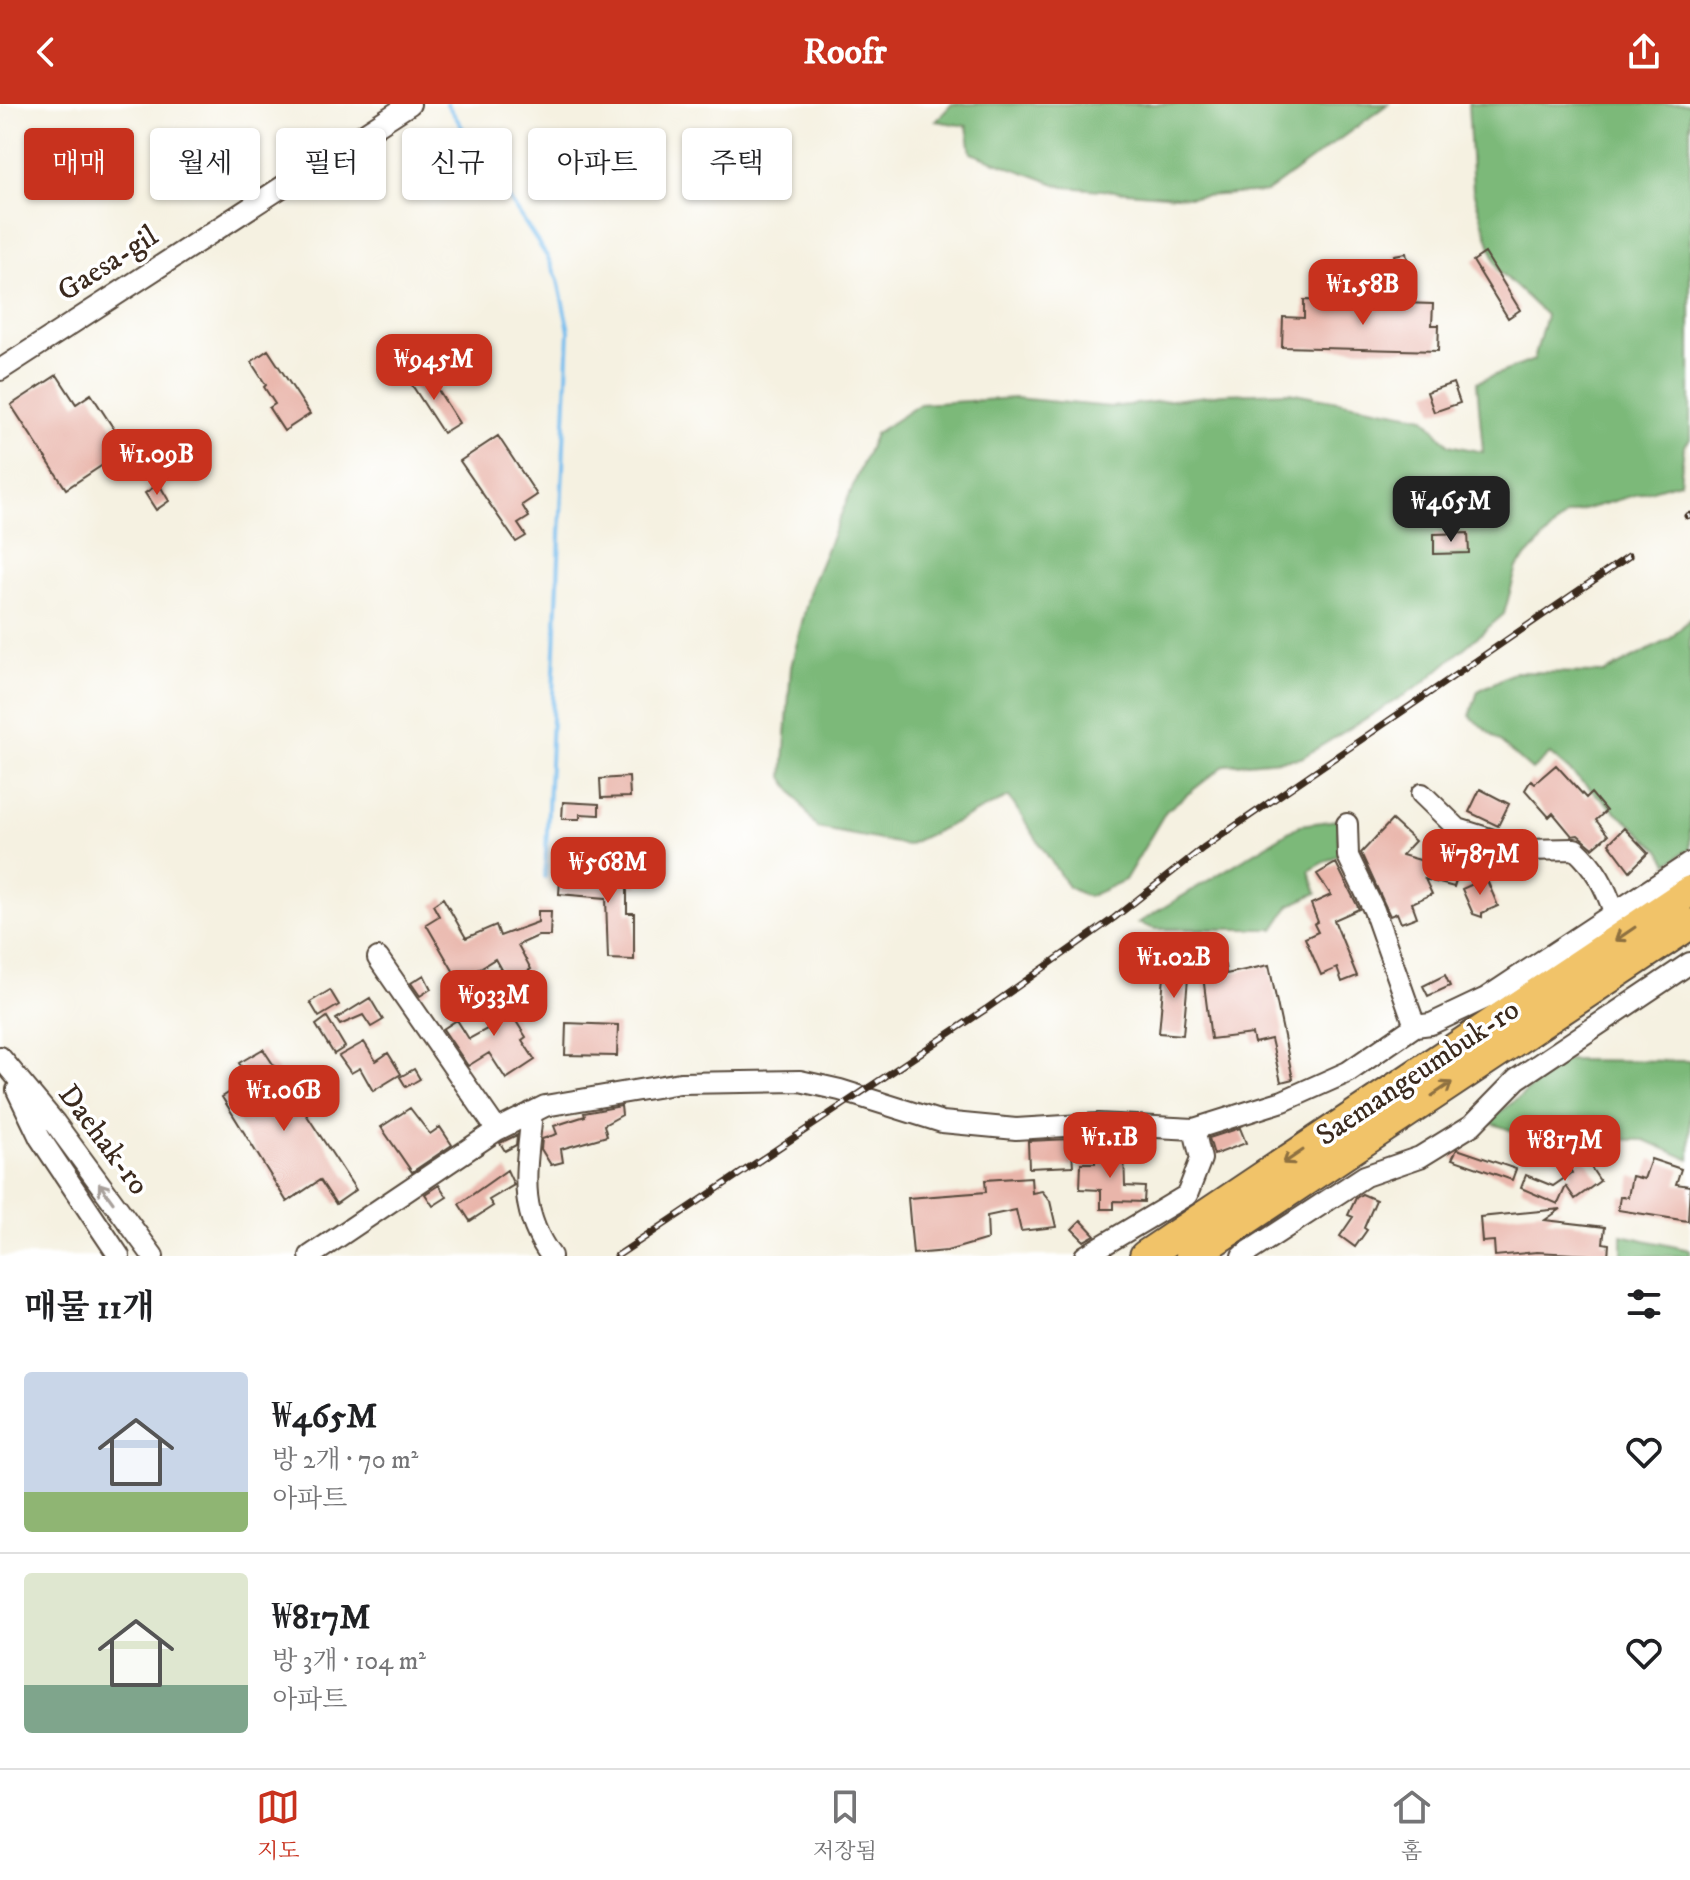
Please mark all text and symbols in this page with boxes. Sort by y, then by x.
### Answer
icon: back [24,30,68,74]
text: Roofr [803,30,887,75]
icon: share [1622,30,1666,74]
chip: 매매 [24,128,134,200]
chip: 월세 [150,128,260,200]
chip: 필터 [276,128,386,200]
chip: 신규 [402,128,512,200]
chip: 아파트 [528,128,666,200]
chip: 주택 [682,128,792,200]
street label: Gaesa-gil [51,218,165,310]
pin: ₩1.58B [1298,259,1428,327]
text: ₩1.58B [1326,268,1400,301]
pin: ₩945M [378,334,490,402]
text: ₩945M [394,343,474,376]
pin: ₩1.09B [92,429,222,497]
text: ₩1.09B [120,438,194,471]
pin: ₩465M [1395,476,1507,544]
text: ₩465M [1411,485,1491,518]
pin: ₩787M [1424,829,1536,897]
pin: ₩568M [552,837,664,905]
text: ₩787M [1440,838,1520,871]
text: ₩568M [569,846,647,879]
one-way arrow [1615,926,1637,942]
pin: ₩1.02B [1109,932,1239,1000]
text: ₩1.02B [1137,941,1211,974]
pin: ₩933M [438,970,550,1038]
text: ₩933M [458,979,530,1012]
street label: Saemangeumbuk-ro [1309,991,1527,1155]
pin: ₩1.06B [219,1065,349,1133]
text: ₩1.06B [247,1074,322,1107]
street label: Daehak-ro [49,1077,157,1203]
one-way arrow [1431,1081,1453,1097]
pin: ₩1.1B [1054,1112,1166,1180]
pin: ₩817M [1509,1115,1621,1183]
text: ₩1.1B [1081,1121,1139,1154]
text: ₩817M [1527,1124,1603,1157]
one-way arrow [1282,1149,1305,1165]
one-way arrow [98,1183,115,1205]
icon: filters [1622,1282,1666,1326]
text: 매물 11개 [24,1287,155,1329]
text: ₩465M [272,1396,377,1438]
icon: home [88,1404,184,1500]
icon: heart [1622,1430,1666,1474]
text: 방 2개 · 70 m² [272,1444,418,1477]
text: 아파트 [272,1483,347,1516]
text: ₩817M [272,1597,371,1639]
icon: home [88,1605,184,1701]
icon: heart [1622,1631,1666,1675]
text: 방 3개 · 104 m² [272,1645,426,1678]
text: 아파트 [272,1684,347,1717]
tab: 지도 [256,1785,300,1865]
tab: 저장됨 [813,1785,877,1865]
tab: 홈 [1390,1785,1434,1865]

